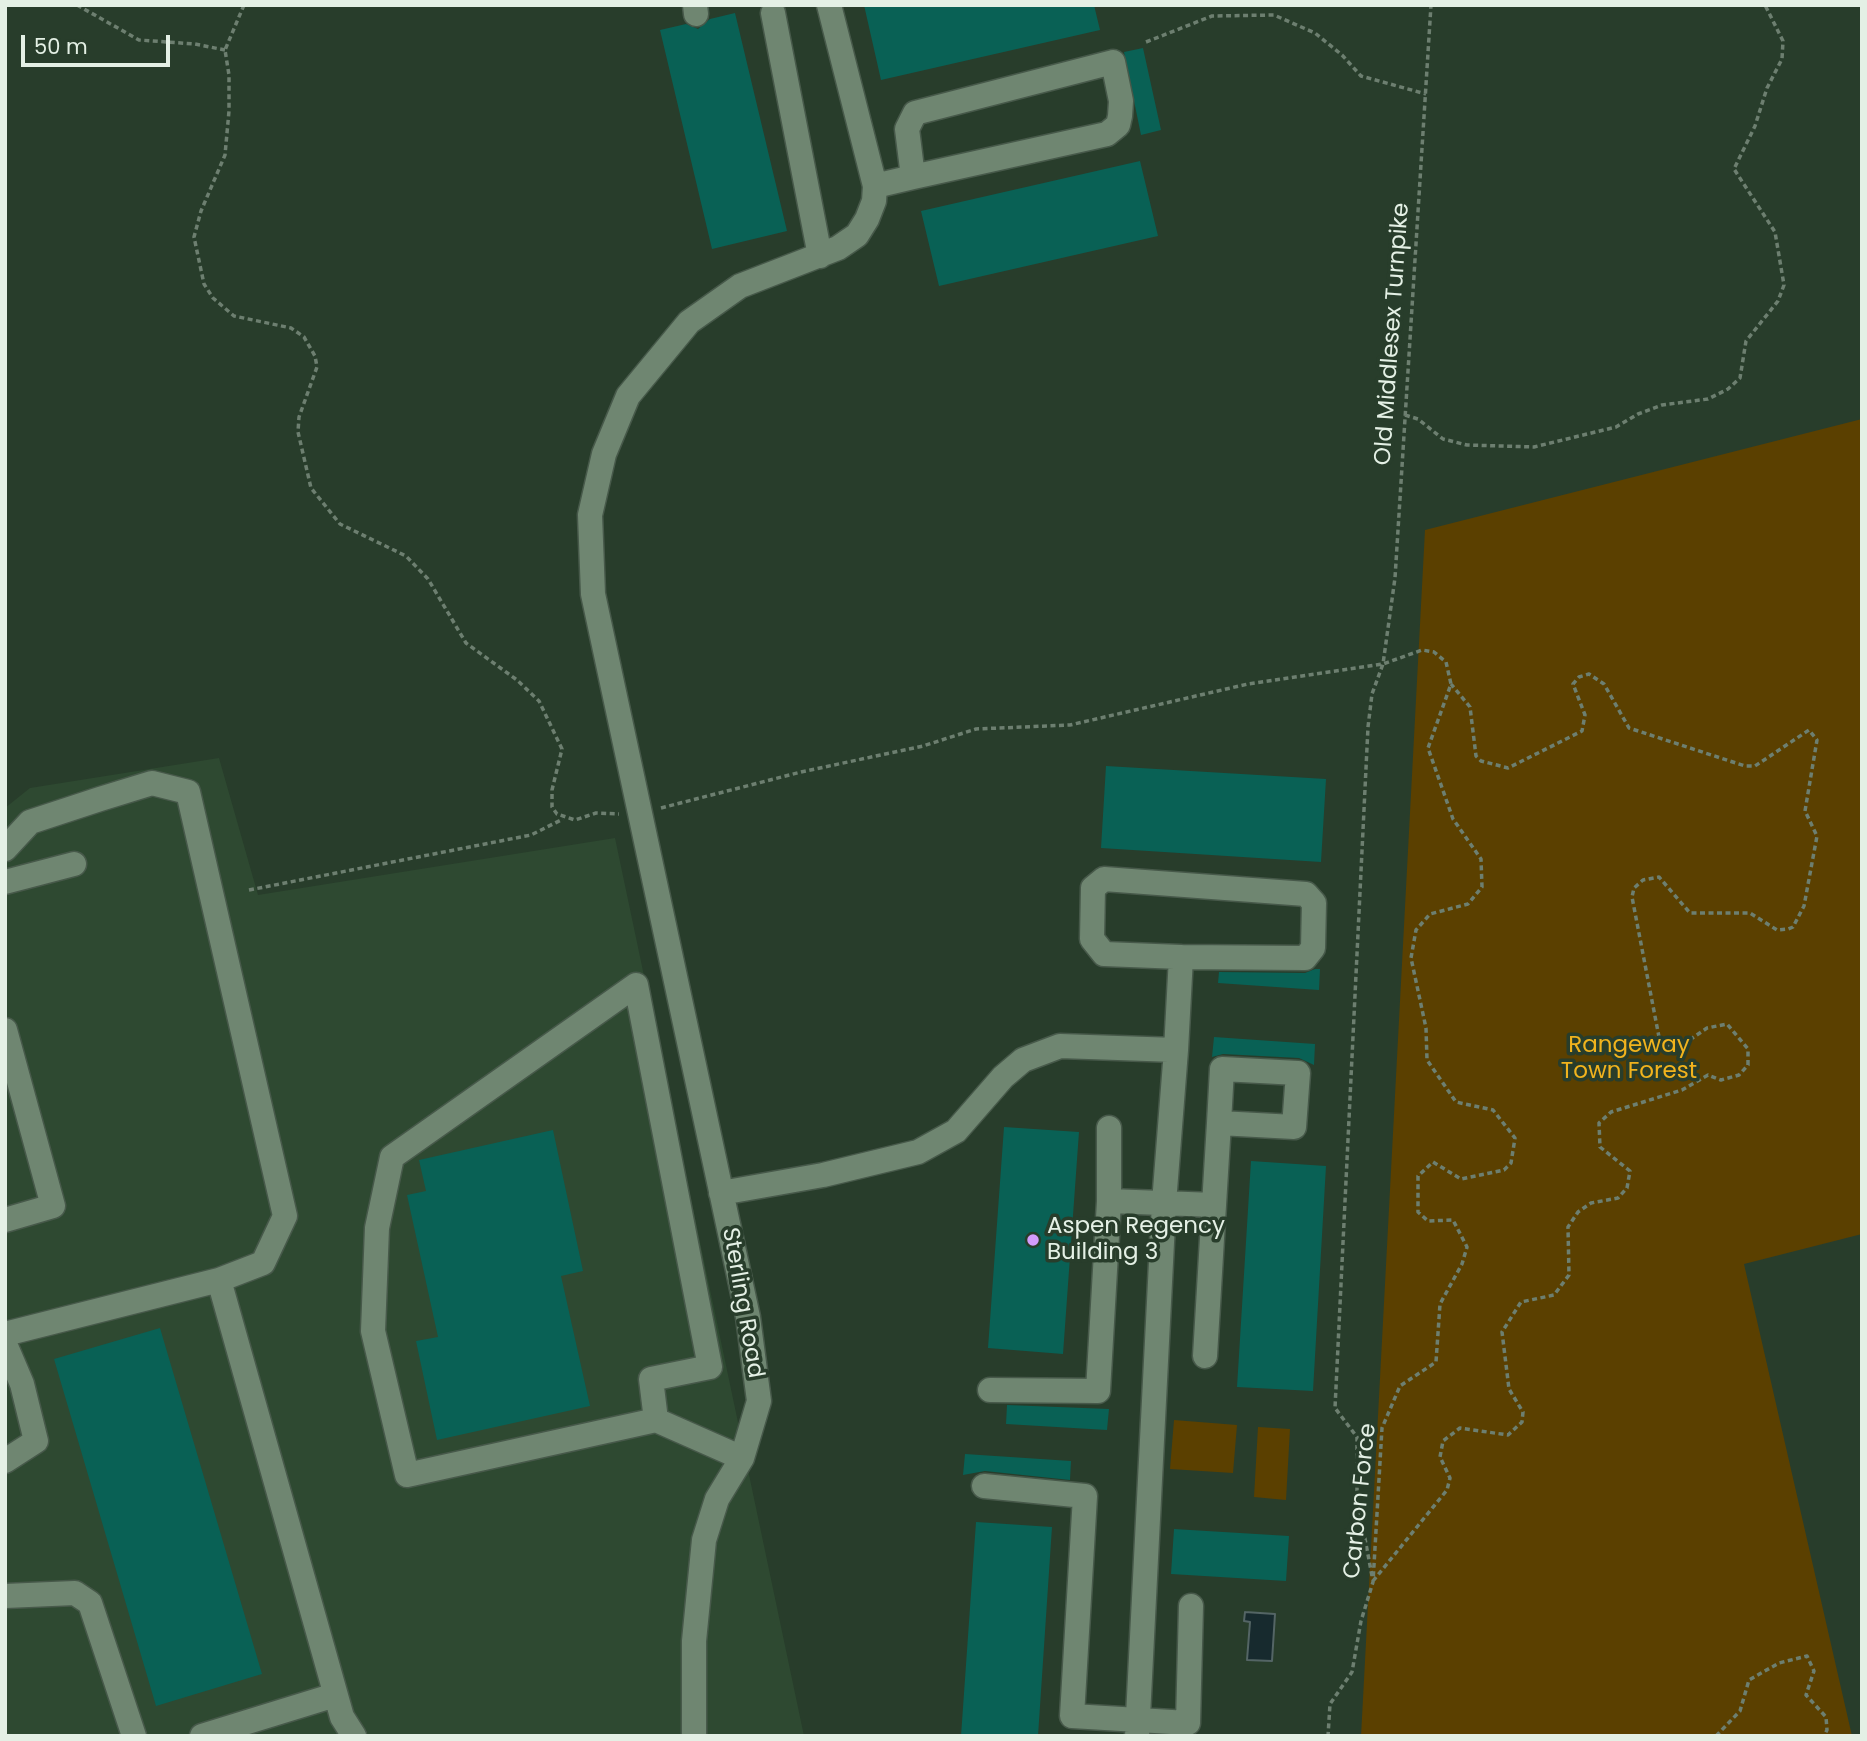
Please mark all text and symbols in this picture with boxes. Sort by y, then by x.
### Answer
scale bar [24,21,173,65]
text: 50 m [34,32,88,61]
street label: Old Middlesex Turnpike [1370,202,1416,466]
park label: Rangeway Town Forest [1561,1032,1697,1086]
place label: Aspen Regency Building 3 [1047,1213,1225,1267]
street label: Sterling Road [715,1226,769,1380]
marker: Aspen Regency Building 3 [1025,1232,1041,1248]
street label: Carbon Force [1339,1422,1383,1580]

